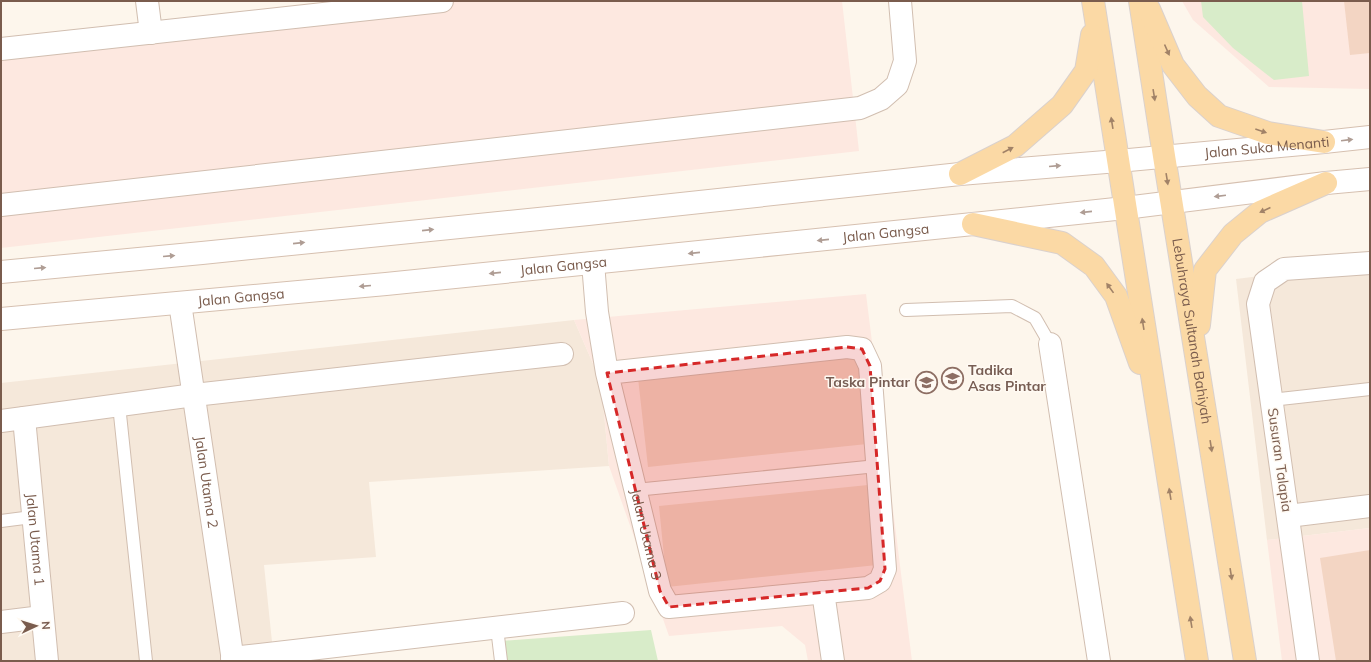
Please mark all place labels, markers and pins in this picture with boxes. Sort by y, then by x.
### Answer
place label: Tadika Asas Pintar [968,361,1046,395]
school or university icon: Tadika Asas Pintar [940,365,966,391]
school or university icon: Taska Pintar [913,369,939,395]
place label: Taska Pintar [826,373,910,391]

